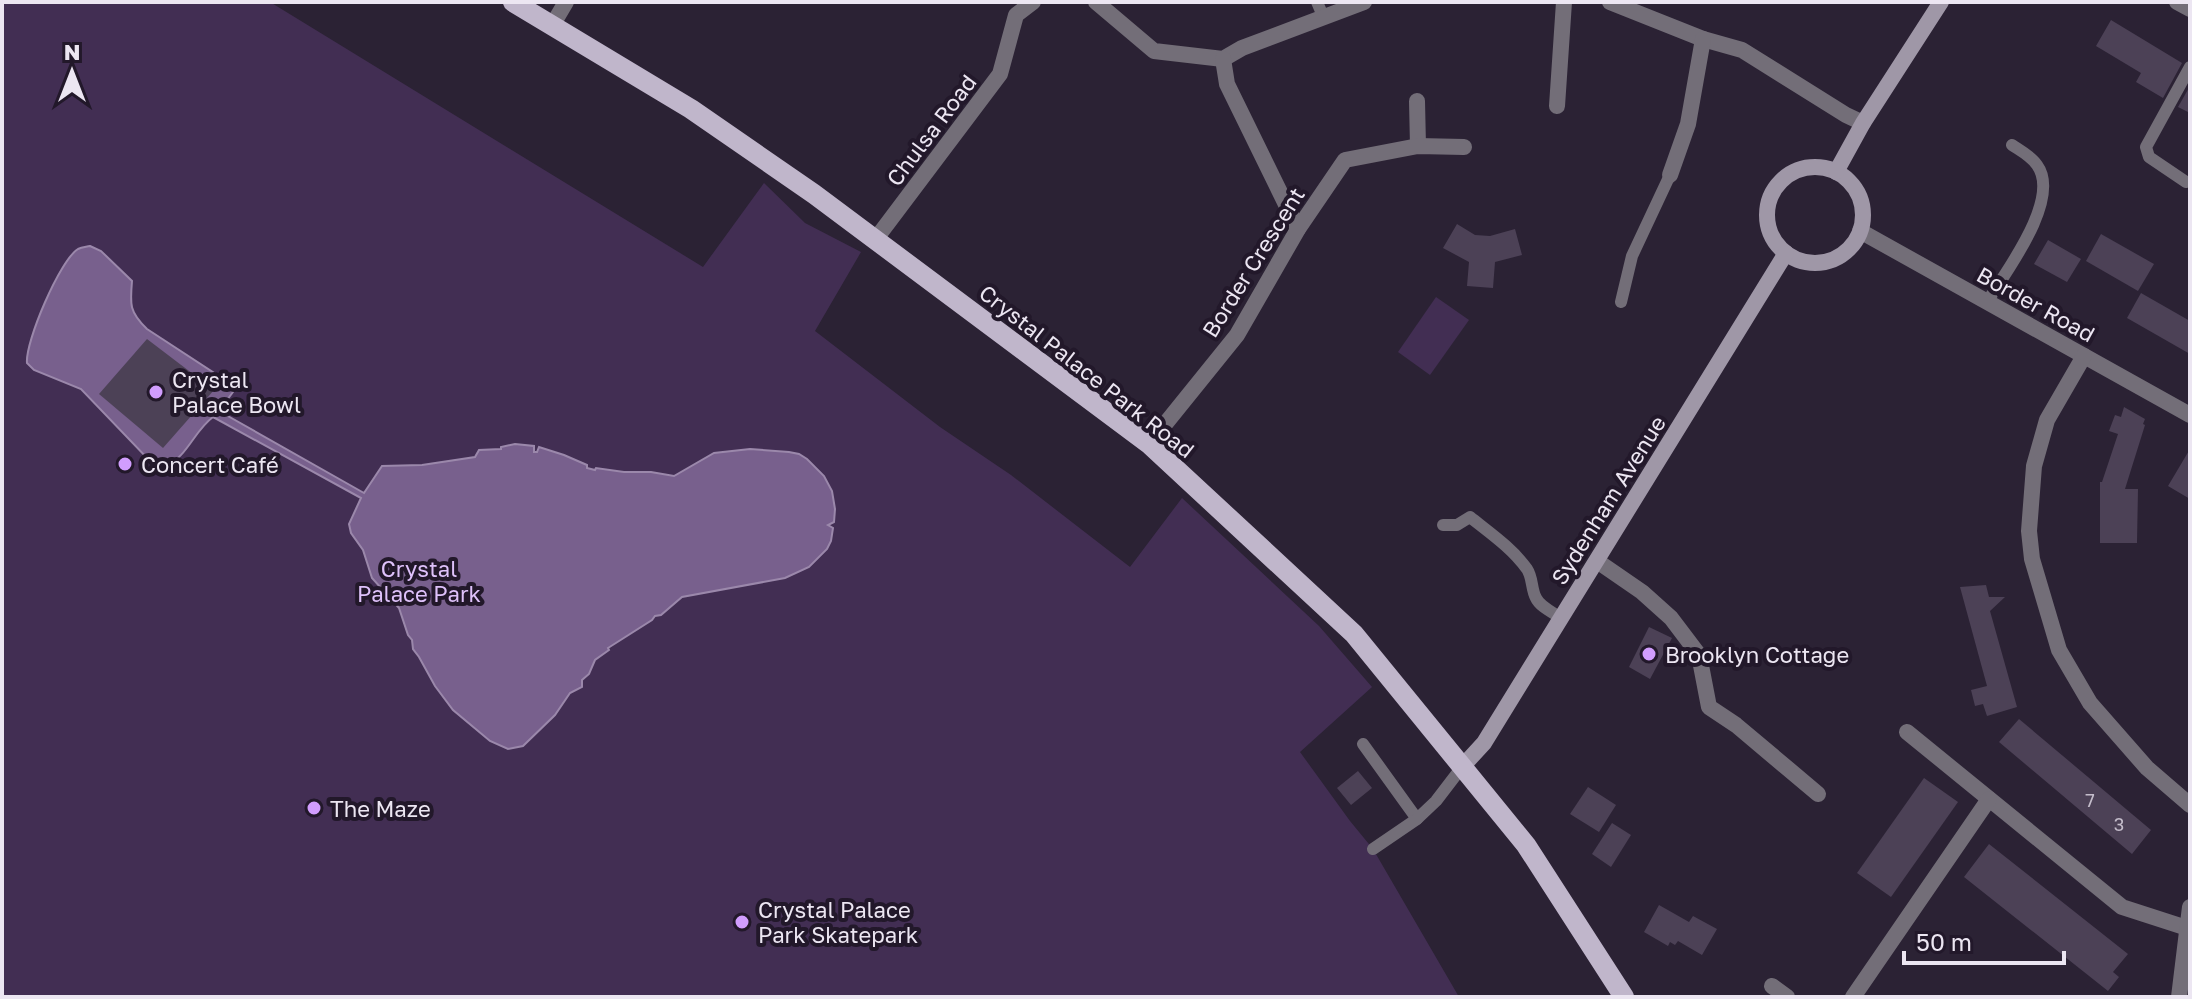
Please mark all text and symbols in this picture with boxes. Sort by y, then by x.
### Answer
north arrow [32,32,112,112]
text: N [64,38,80,65]
street label: Chulsa Road [880,69,982,191]
street label: Border Crescent [1196,182,1310,342]
street label: Border Road [1972,261,2100,347]
street label: Crystal Palace Park Road [974,279,1200,463]
place label: Crystal Palace Bowl [172,366,301,418]
marker: Crystal Palace Bowl [147,383,165,401]
street label: Sydenham Avenue [1545,411,1671,589]
place label: Concert Café [141,451,279,478]
marker: Concert Café [116,455,134,473]
park label: Crystal Palace Park [357,555,481,607]
place label: Brooklyn Cottage [1665,641,1849,668]
marker: Brooklyn Cottage [1640,645,1658,663]
house number: 7 [2085,789,2095,811]
place label: The Maze [330,795,431,822]
marker: The Maze [305,799,323,817]
house number: 3 [2114,813,2124,835]
place label: Crystal Palace Park Skatepark [758,896,918,948]
marker: Crystal Palace Park Skatepark [733,913,751,931]
scale bar [1904,915,2064,965]
text: 50 m [1916,927,1972,956]

